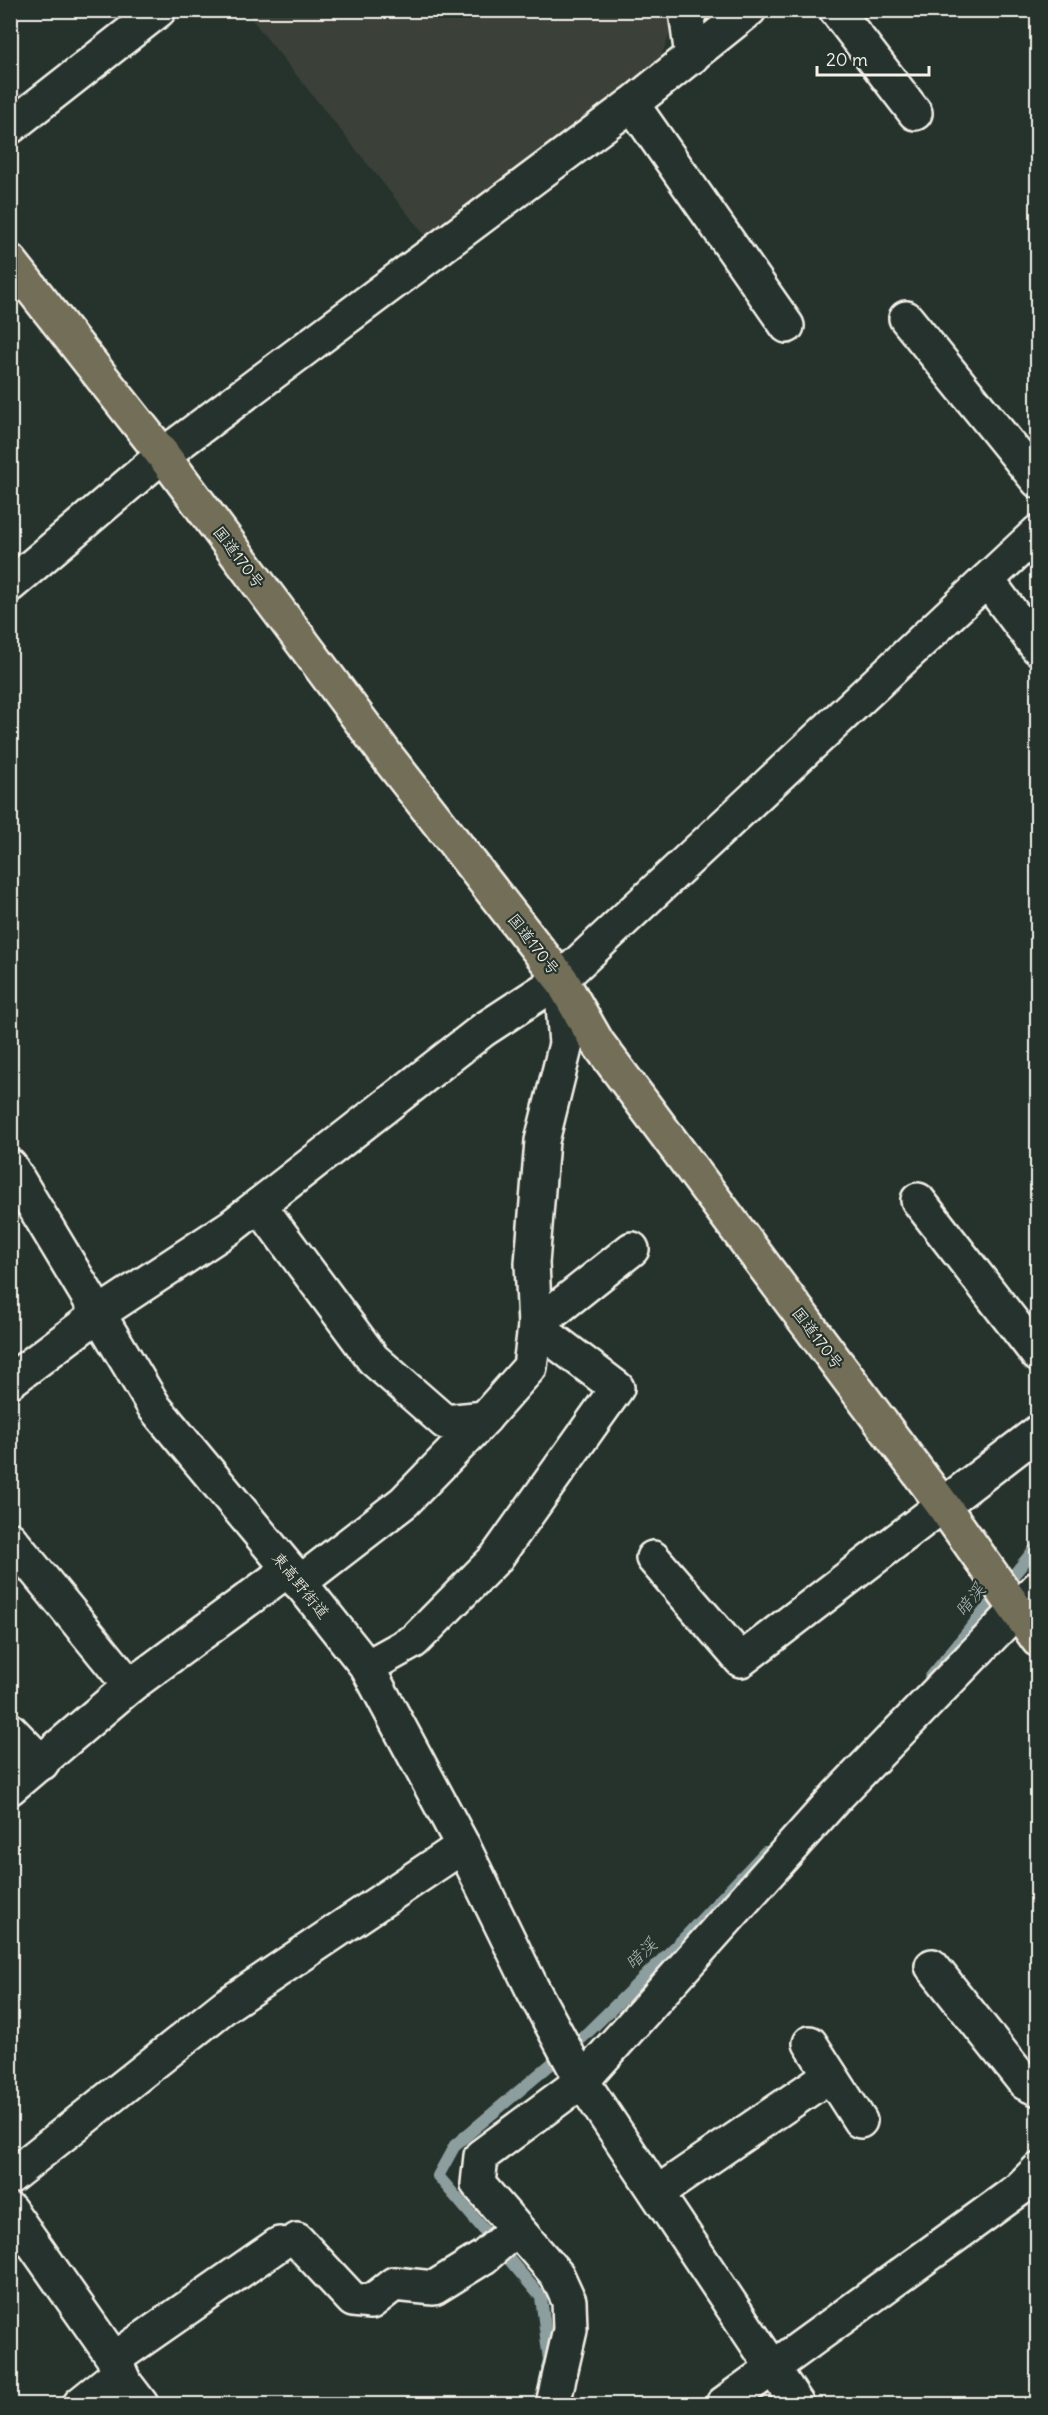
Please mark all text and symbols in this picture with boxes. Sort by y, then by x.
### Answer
scale bar [817,39,930,77]
text: 20 m [826,48,868,71]
street label: 国道170号 [209,522,269,592]
street label: 国道170号 [504,909,564,979]
street label: 国道170号 [788,1303,848,1373]
street label: 東高野街道 [268,1548,334,1622]
water label: 暗渓 [949,1578,991,1621]
water label: 暗渓 [620,1932,662,1974]

